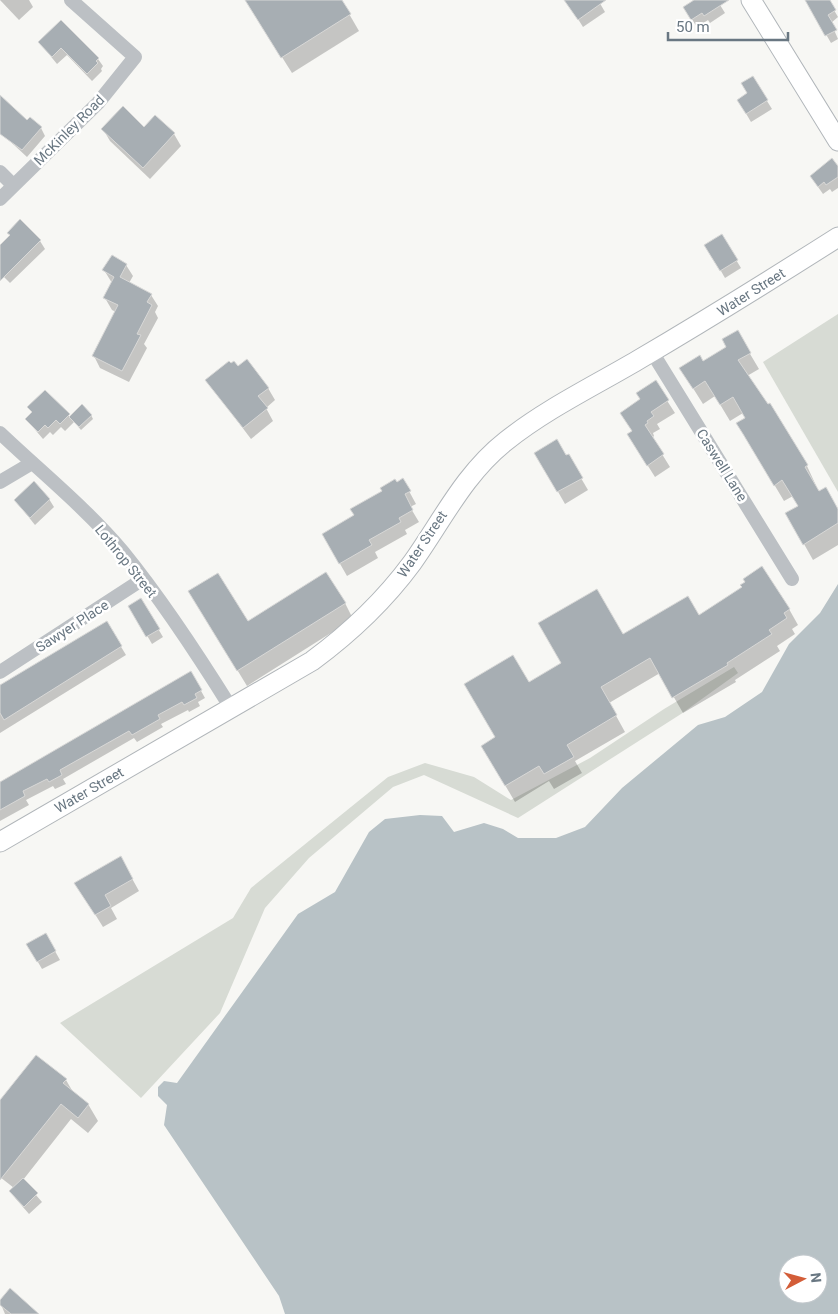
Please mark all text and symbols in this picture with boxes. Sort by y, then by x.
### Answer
scale bar [668,10,788,42]
text: 50 m [676,18,710,36]
street label: McKinley Road [31,92,107,168]
street label: Water Street [714,265,788,319]
street label: Caswell Lane [693,426,751,504]
street label: Water Street [394,507,450,580]
street label: Lothrop Street [92,522,160,601]
street label: Sawyer Place [33,597,111,655]
street label: Water Street [52,764,127,816]
north arrow [778,1254,828,1304]
text: N [807,1272,824,1283]

